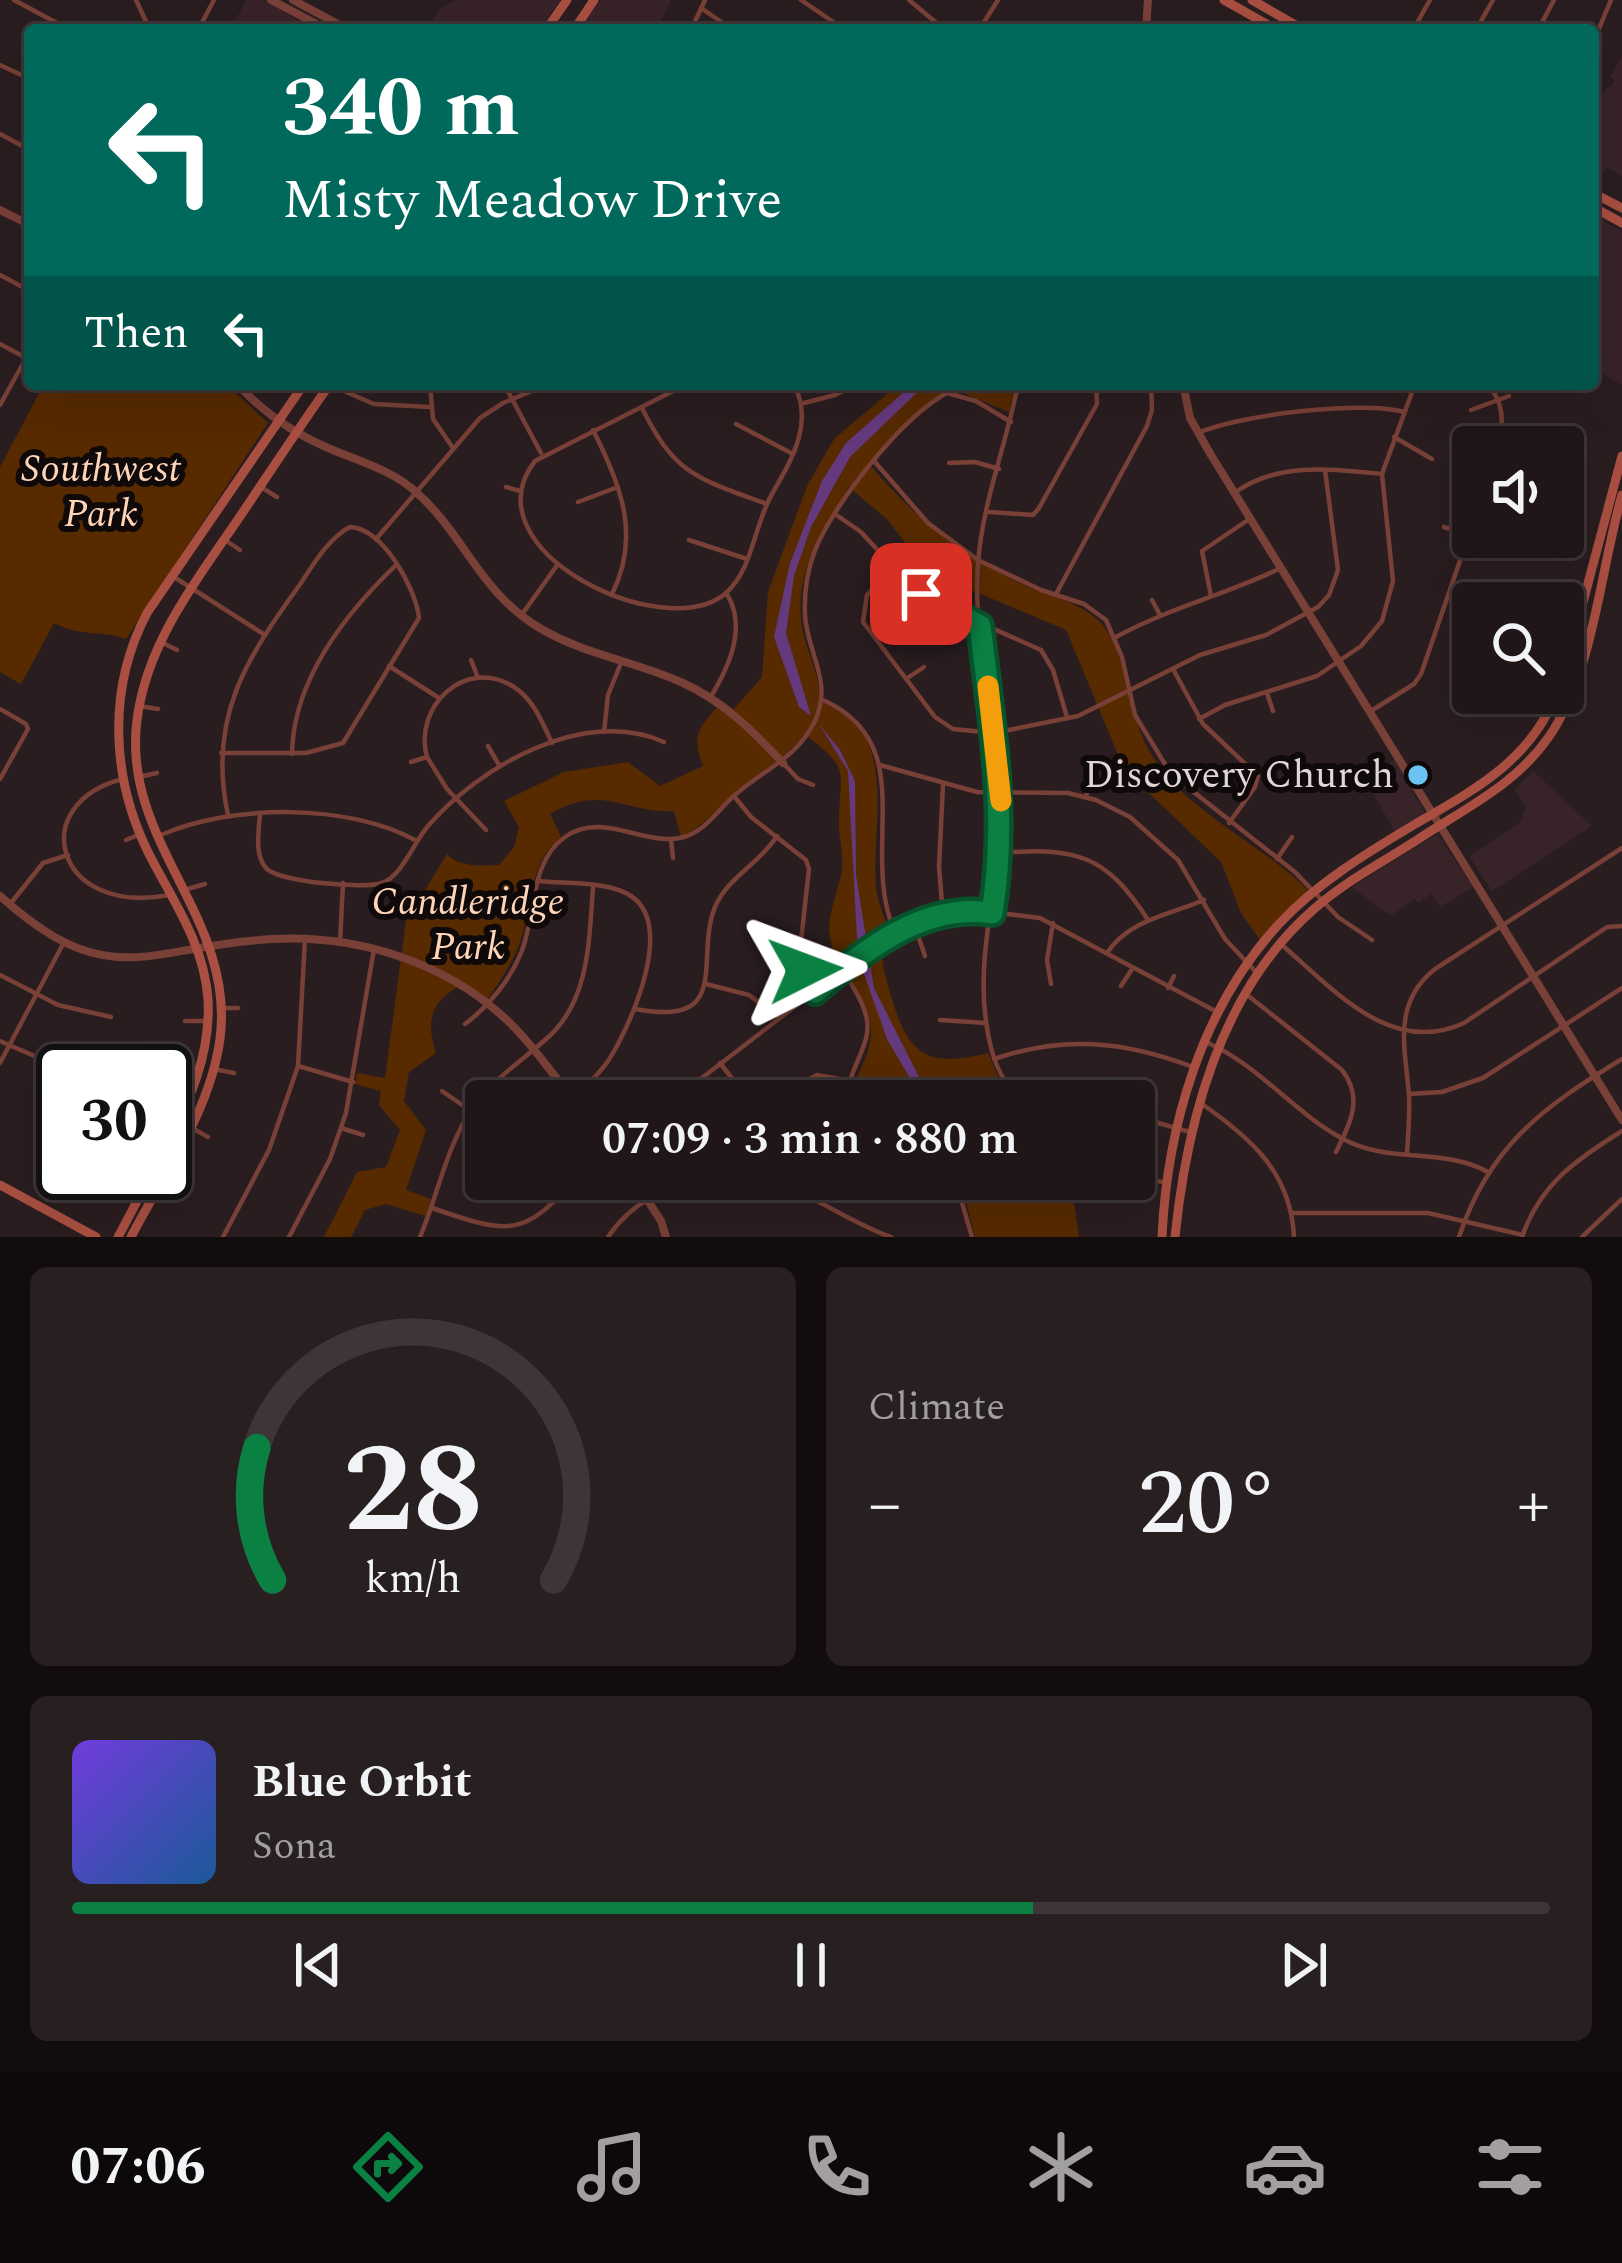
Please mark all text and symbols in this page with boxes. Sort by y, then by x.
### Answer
text: 340 m [282,45,520,173]
icon: left [84,72,240,228]
text: Misty Meadow Drive [282,160,782,242]
text: Then [84,299,189,368]
icon: left [213,300,279,366]
map controls [1452,426,1584,714]
button: sound [1452,426,1584,558]
park label: Southwest Park [22,440,181,544]
pin [870,543,972,645]
icon: arrive [888,561,954,627]
button: search [1452,582,1584,714]
place label: Discovery Church [1084,746,1394,805]
marker: Discovery Church [1405,762,1431,788]
park label: Candleridge Park [372,873,564,977]
position arrow [742,907,868,1033]
speed limit sign: 30 [36,1044,192,1200]
text: 07:09 · 3 min · 880 m [602,1105,1018,1174]
text: Climate [868,1378,1005,1437]
text: 28 [343,1397,483,1587]
text: 20° [1138,1437,1280,1574]
text: − [868,1455,901,1556]
text: + [1517,1455,1550,1556]
text: km/h [365,1546,461,1611]
text: Blue Orbit [252,1748,472,1817]
text: Sona [252,1817,336,1876]
icon: previous [285,1932,351,1998]
icon: pause [778,1932,844,1998]
icon: next [1271,1932,1337,1998]
icon: directions [346,2125,430,2209]
icon: music [570,2125,654,2209]
icon: phone [795,2125,879,2209]
icon: climate [1019,2125,1103,2209]
icon: car [1243,2125,1327,2209]
icon: filters [1468,2125,1552,2209]
text: 07:06 [70,2126,206,2208]

